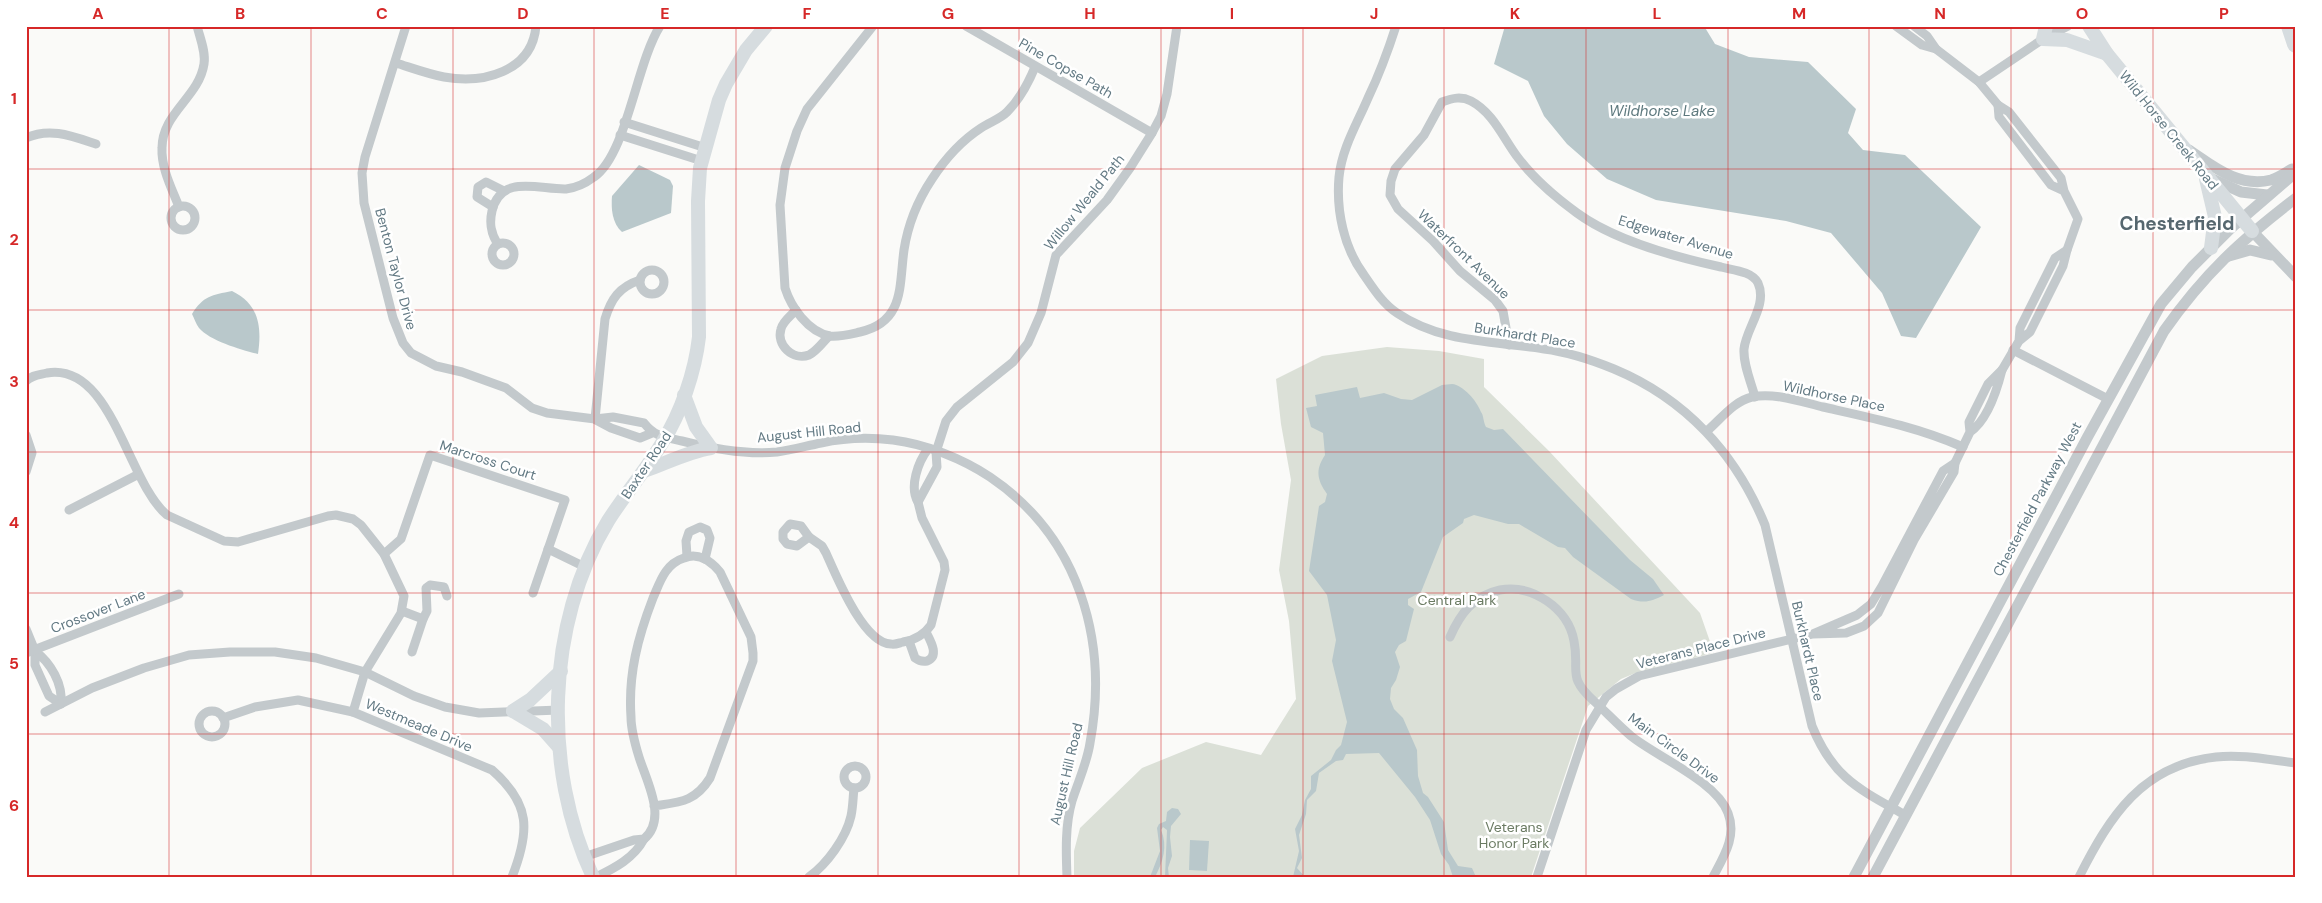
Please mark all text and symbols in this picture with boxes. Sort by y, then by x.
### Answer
text: A [92,3,104,24]
text: B [235,3,245,24]
text: C [376,3,388,24]
text: D [517,3,529,24]
text: E [660,3,670,24]
text: F [803,3,812,24]
text: G [942,3,954,24]
text: H [1084,3,1096,24]
text: I [1230,3,1234,24]
text: J [1370,3,1378,24]
text: K [1510,3,1521,24]
text: L [1653,3,1662,24]
text: M [1792,3,1806,24]
text: N [1934,3,1946,24]
text: O [2076,3,2088,24]
text: P [2219,3,2229,24]
street label: Pine Copse Path [1016,34,1116,102]
street label: Wild Horse Creek Road [2115,67,2223,193]
text: 1 [11,88,17,109]
water label: Wildhorse Lake [1609,101,1715,121]
street label: Willow Weald Path [1040,150,1128,254]
street label: Waterfront Avenue [1414,205,1514,303]
street label: Benton Taylor Drive [371,206,421,332]
street label: Edgewater Avenue [1616,211,1736,263]
district label: Chesterfield [2120,211,2234,236]
text: 2 [9,229,19,250]
street label: Burkhardt Place [1473,318,1577,352]
text: 3 [9,371,19,392]
street label: Wildhorse Place [1781,376,1887,416]
street label: August Hill Road [756,418,862,446]
street label: Chesterfield Parkway West [1989,419,2085,579]
street label: Baxter Road [617,428,675,502]
street label: Marcross Court [438,436,538,484]
text: 4 [9,512,19,533]
street label: Crossover Lane [48,585,148,637]
park label: Central Park [1418,591,1496,609]
street label: Burkhardt Place [1788,599,1828,703]
street label: Veterans Place Drive [1634,623,1768,673]
text: 5 [9,653,19,674]
street label: Westmeade Drive [363,694,475,756]
street label: Main Circle Drive [1625,709,1723,787]
street label: August Hill Road [1045,721,1087,827]
text: 6 [9,795,19,816]
park label: Veterans Honor Park [1479,818,1549,852]

